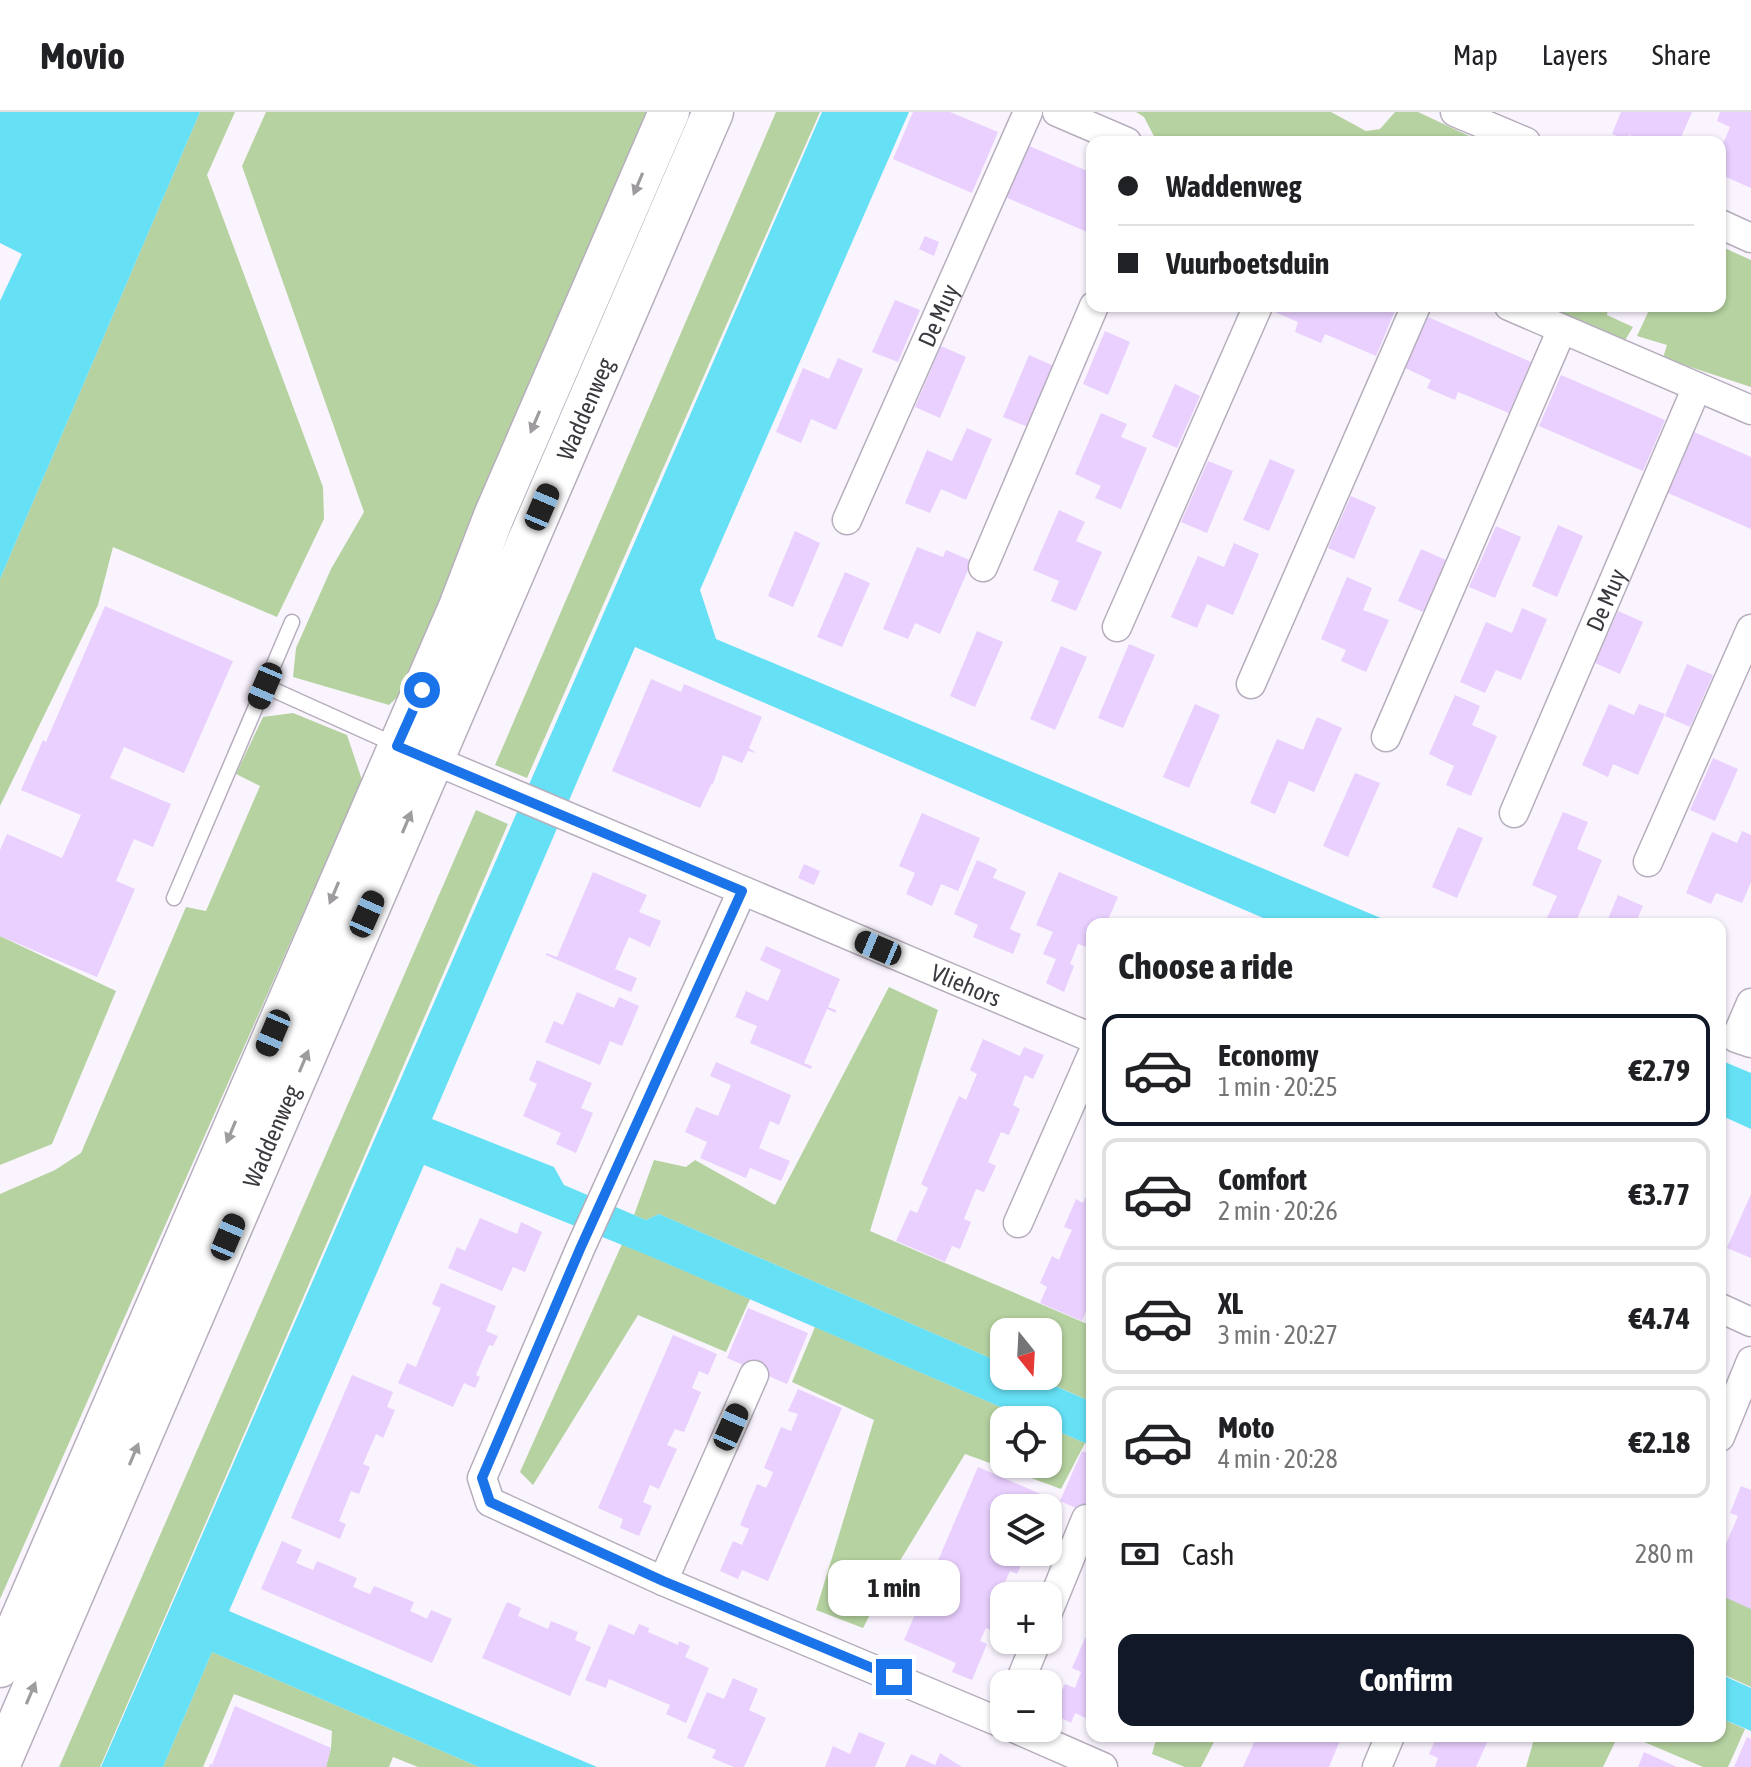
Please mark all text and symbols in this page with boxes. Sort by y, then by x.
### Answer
text: Movio [40,34,125,77]
text: Map [1453,39,1498,71]
text: Layers [1542,39,1608,71]
text: Share [1652,39,1711,71]
text: Waddenweg [1166,169,1302,203]
one-way arrow [631,172,644,195]
text: Vuurboetsduin [1166,246,1329,280]
street label: De Muy [912,280,963,351]
street label: Waddenweg [551,353,619,464]
one-way arrow [528,410,541,434]
car [522,480,562,534]
street label: De Muy [1580,564,1631,635]
car [245,659,285,713]
route start [404,672,440,708]
one-way arrow [400,810,414,834]
one-way arrow [327,881,340,905]
car [346,887,388,941]
car [851,928,905,968]
text: Choose a ride [1118,945,1293,987]
street label: Vliehors [927,958,1005,1011]
car [253,1006,293,1060]
icon: car [1122,1034,1194,1106]
text: Economy [1218,1038,1319,1072]
one-way arrow [297,1049,310,1073]
text: €2.79 [1629,1053,1690,1087]
text: 1 min · 20:25 [1218,1072,1338,1102]
street label: Waddenweg [237,1080,305,1191]
one-way arrow [224,1120,237,1144]
icon: car [1122,1158,1194,1230]
text: Comfort [1218,1162,1307,1196]
text: €3.77 [1629,1177,1690,1211]
text: 2 min · 20:26 [1218,1196,1338,1226]
car [208,1210,248,1264]
icon: car [1122,1282,1194,1354]
text: XL [1218,1286,1243,1320]
text: €4.74 [1629,1301,1690,1335]
north arrow [990,1318,1062,1390]
map controls [990,1318,1062,1742]
text: 3 min · 20:27 [1218,1320,1338,1350]
car [710,1400,752,1454]
button: locate [990,1406,1062,1478]
icon: car [1122,1406,1194,1478]
text: Moto [1218,1410,1275,1444]
text: €2.18 [1629,1425,1690,1459]
one-way arrow [128,1442,141,1466]
text: 4 min · 20:28 [1218,1444,1338,1474]
button: layers [990,1494,1062,1566]
icon: cash [1118,1532,1162,1576]
text: Cash [1182,1537,1235,1571]
text: 280 m [1635,1539,1694,1569]
callout: 1 min [828,1561,960,1617]
text: 1 min [867,1573,921,1603]
button: + [990,1582,1062,1654]
button: Confirm [1118,1634,1694,1726]
route end [876,1659,912,1695]
button: − [990,1670,1062,1742]
one-way arrow [24,1681,37,1704]

